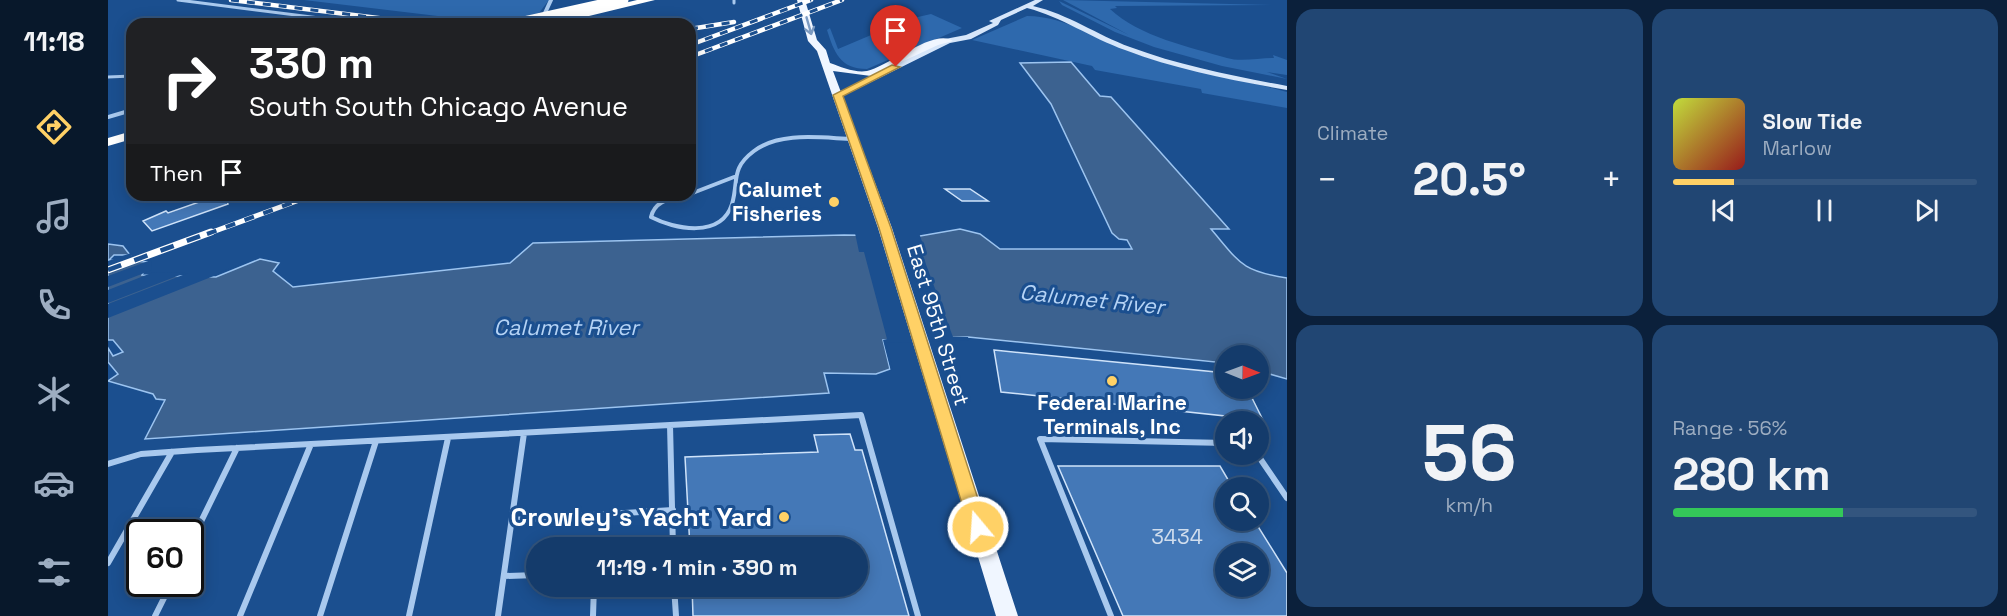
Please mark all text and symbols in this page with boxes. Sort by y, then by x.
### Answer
pin [870,5,921,67]
icon: arrive [879,14,912,47]
one-way arrow [804,16,815,35]
text: 11:18 [24,24,84,59]
text: 330 m [249,37,374,90]
icon: right [150,42,228,120]
text: South South Chicago Avenue [249,89,628,124]
icon: directions [33,106,75,148]
text: Slow Tide [1763,107,1863,135]
text: Climate [1317,120,1388,146]
text: Marlow [1763,135,1832,161]
text: 20.5° [1413,151,1526,208]
icon: arrive [215,156,248,189]
text: Then [150,159,203,187]
text: − [1317,159,1337,201]
text: + [1601,159,1622,201]
place label: Calumet Fisheries [732,176,822,227]
icon: previous [1707,194,1740,227]
icon: pause [1808,194,1841,227]
icon: next [1910,194,1943,227]
icon: music [33,195,75,237]
marker: Calumet Fisheries [827,195,841,209]
street label: East 95th Street [901,241,976,409]
water label: Calumet River [1018,278,1168,321]
icon: phone [33,284,75,326]
water label: Calumet River [494,313,641,341]
north arrow [1215,345,1269,399]
map controls [1215,345,1269,597]
icon: climate [33,373,75,415]
marker: Federal Marine Terminals, Inc [1105,374,1119,388]
place label: Federal Marine Terminals, Inc [1037,389,1187,440]
text: 56 [1422,403,1517,503]
button: sound [1215,411,1269,465]
text: Range · 56% [1673,415,1787,441]
text: 280 km [1673,446,1831,503]
icon: car [33,462,75,504]
button: search [1215,477,1269,531]
text: km/h [1445,492,1493,518]
position arrow [946,495,1010,559]
place label: Crowley's Yacht Yard [511,500,772,534]
marker: Crowley's Yacht Yard [777,510,791,524]
speed limit sign: 60 [126,519,204,597]
house number: 3434 [1151,523,1203,550]
button: layers [1215,543,1269,597]
icon: filters [33,551,75,593]
text: 11:19 · 1 min · 390 m [596,553,798,581]

